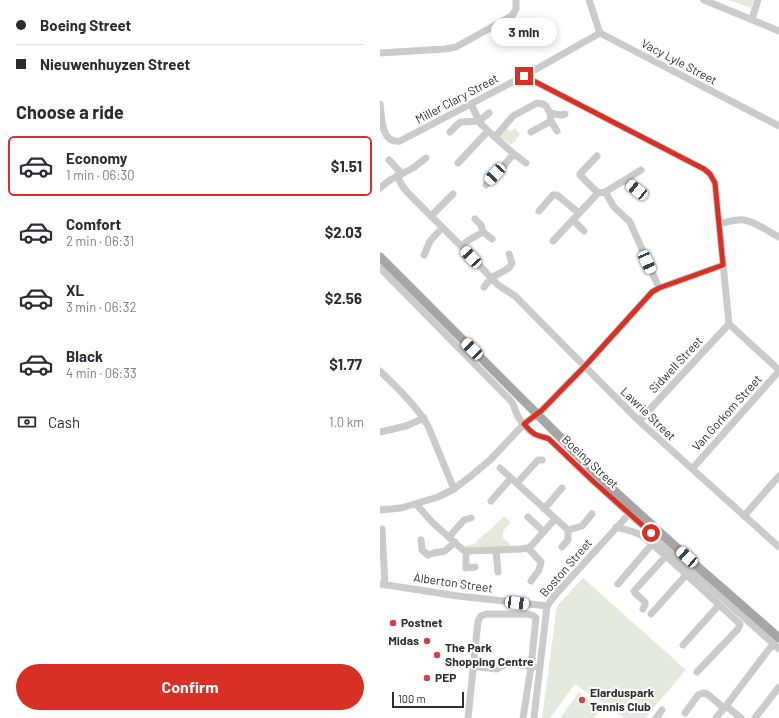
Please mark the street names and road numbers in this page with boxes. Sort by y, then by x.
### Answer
street label: Vacy Lyle Street [639,35,720,87]
street label: Miller Clary Street [413,70,500,126]
street label: Sidwell Street [646,333,705,395]
street label: Van Gorkom Street [689,372,764,453]
street label: Lawrie Street [618,384,679,443]
street label: Boeing Street [560,432,622,491]
street label: Boston Street [536,536,594,599]
street label: Alberton Street [413,570,494,594]

